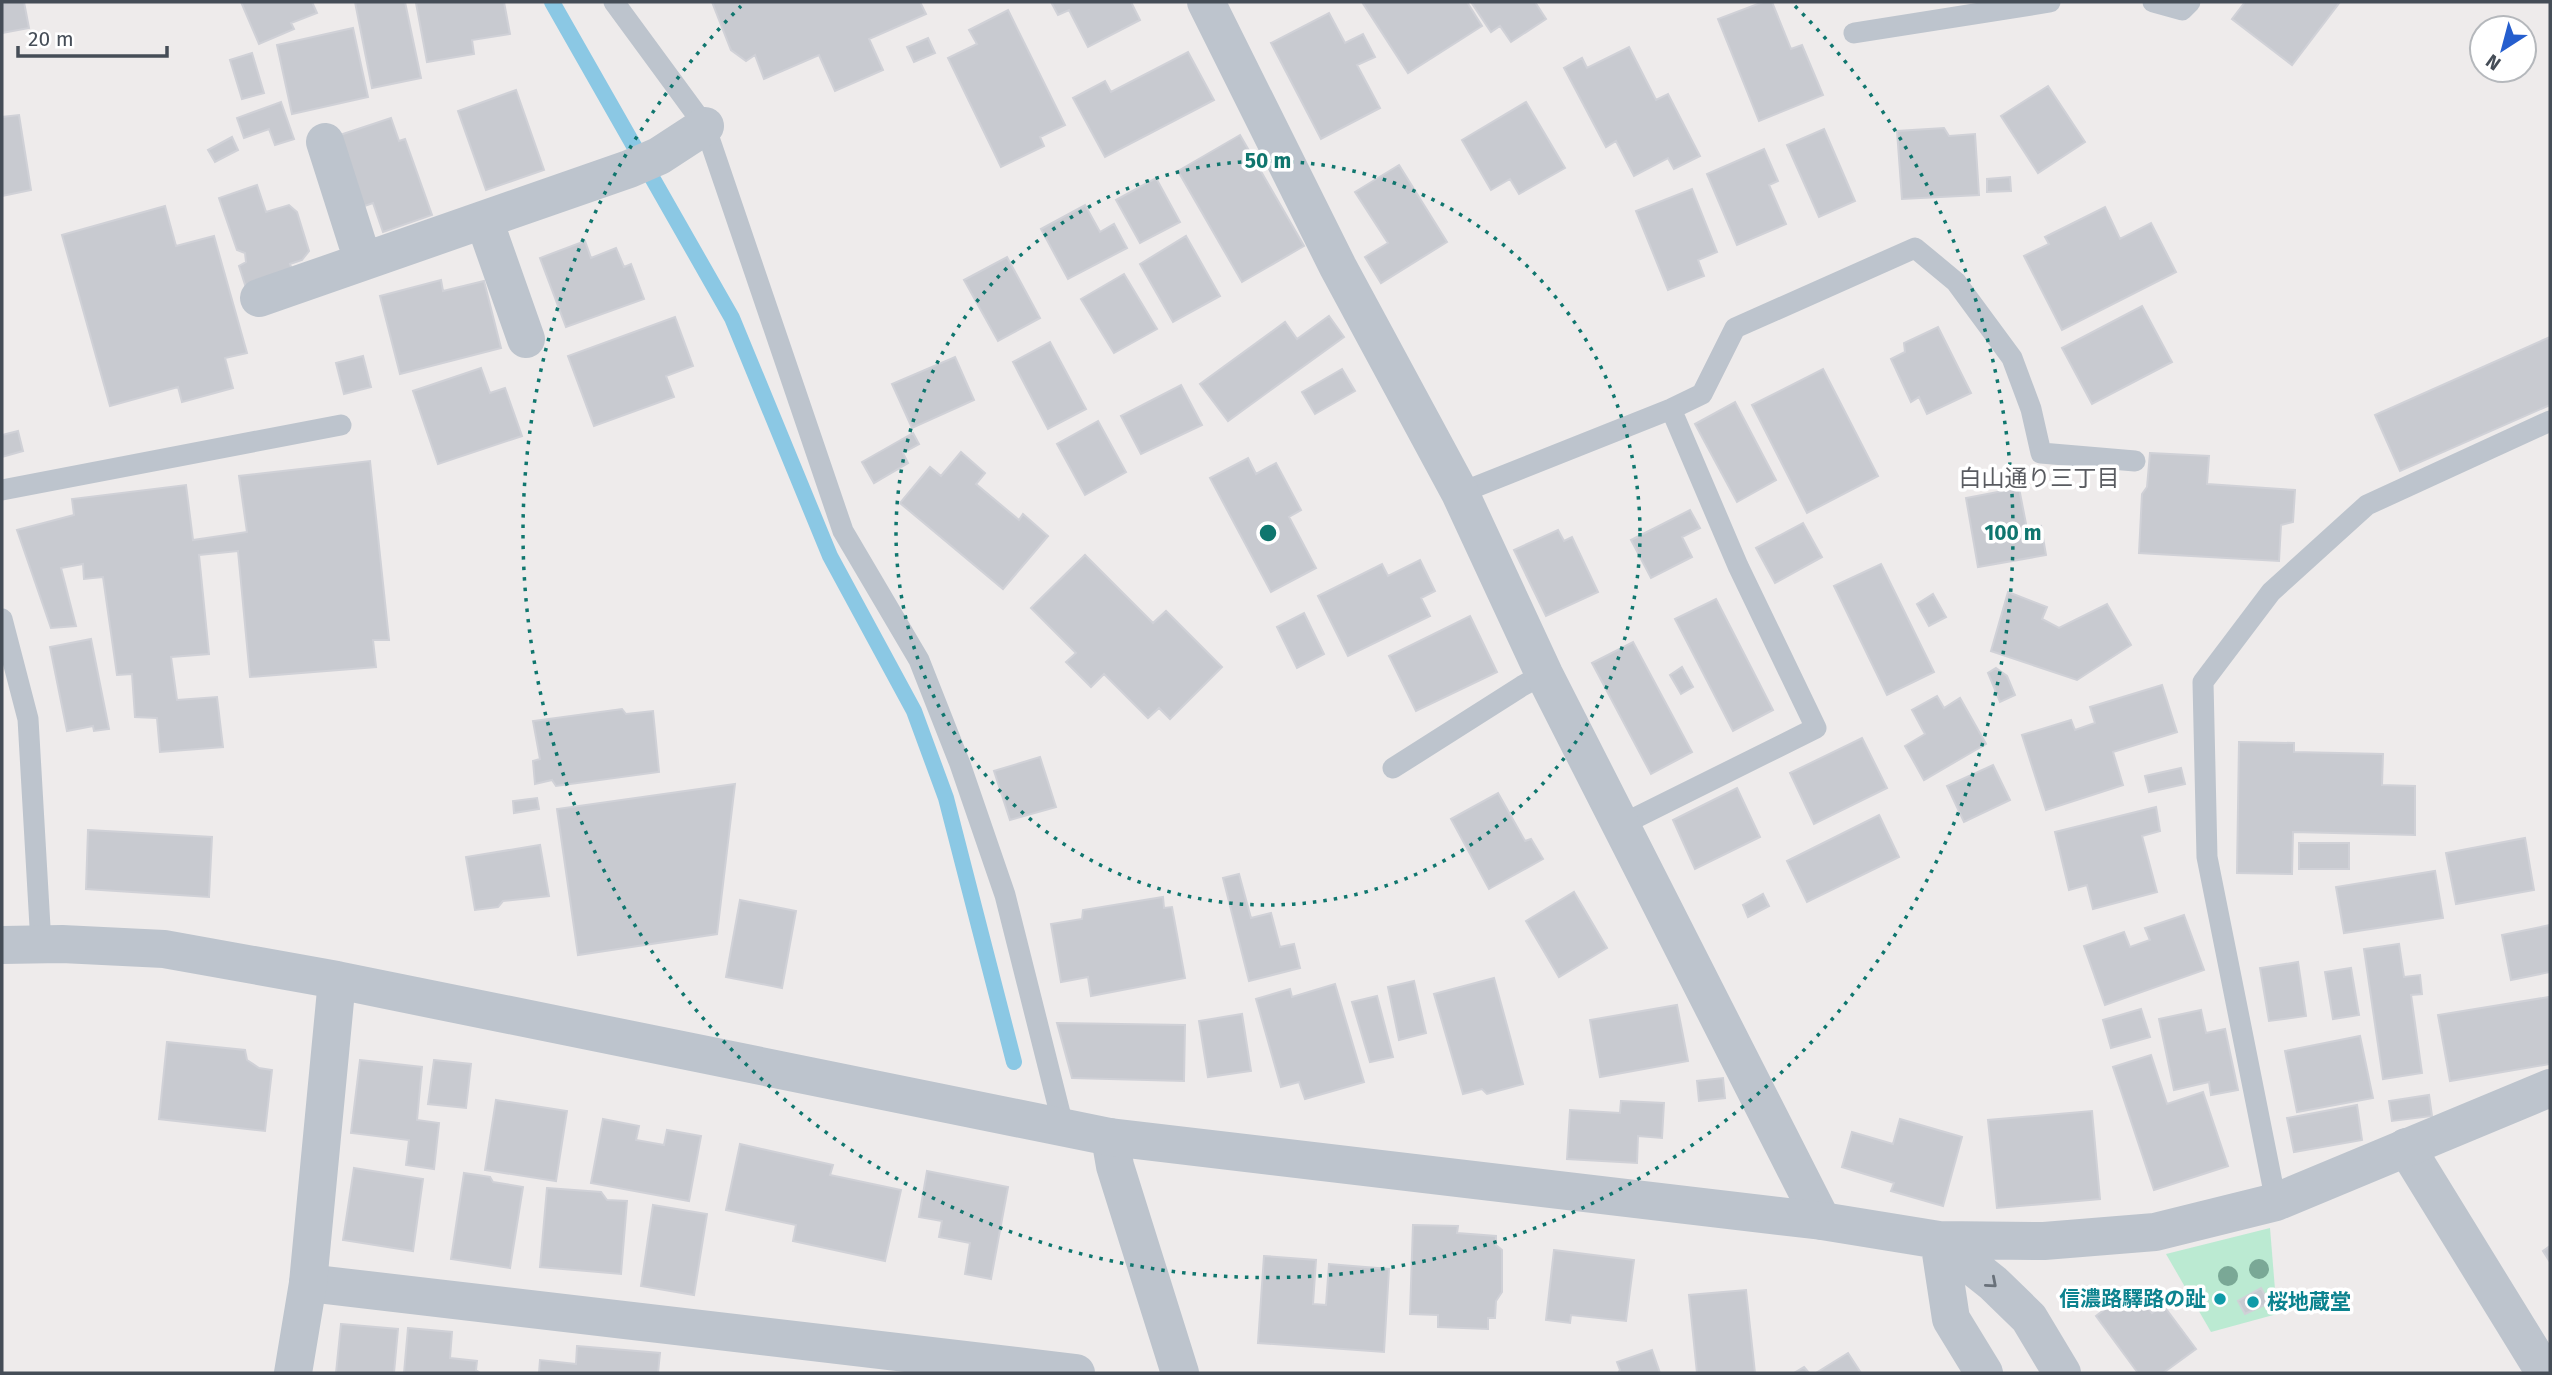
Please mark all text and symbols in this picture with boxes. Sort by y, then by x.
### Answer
scale bar [18,14,166,58]
north arrow [2468,14,2538,84]
text: 20 m [28,26,74,52]
text: N [2481,49,2505,75]
text: 50 m [1245,148,1291,174]
district label: 白山通り三丁目 [1959,464,2120,492]
text: 100 m [1984,520,2042,546]
centre of rings [1256,521,1280,545]
one-way arrow [1983,1275,1996,1287]
place label: 信濃路驛路の趾 [2059,1286,2206,1312]
place label: 桜地蔵堂 [2267,1289,2351,1315]
marker: 信濃路驛路の趾 [2212,1291,2228,1307]
marker: 桜地蔵堂 [2245,1294,2261,1310]

